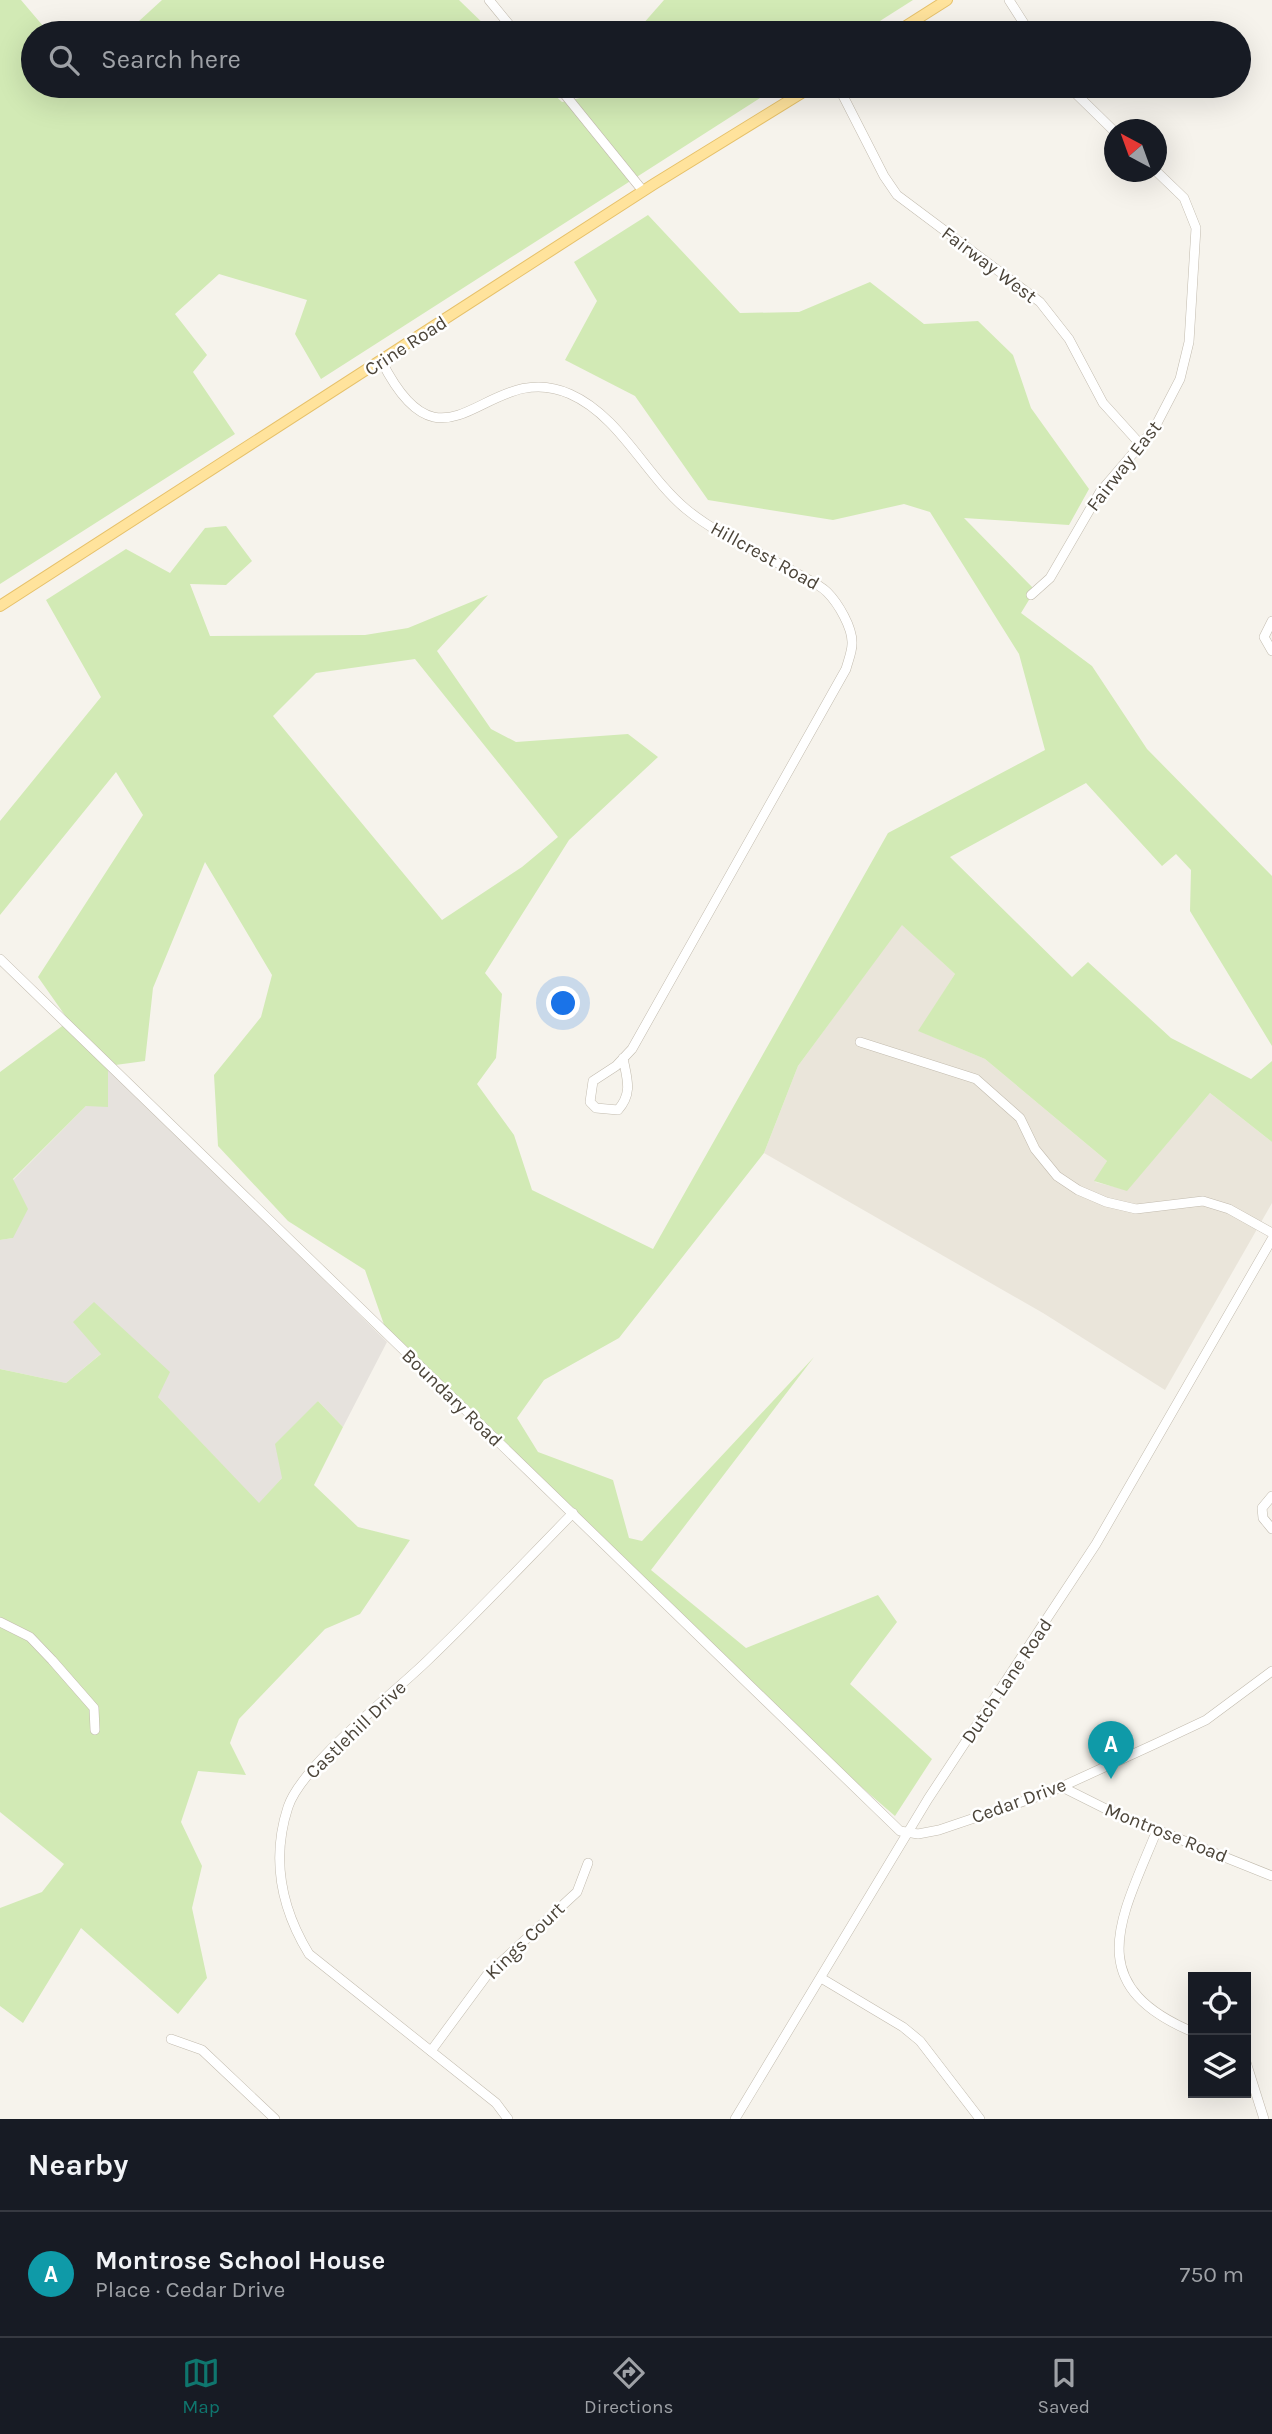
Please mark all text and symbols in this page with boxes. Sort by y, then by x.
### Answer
search box [21,21,1251,98]
icon: search [45,41,83,79]
text: Search here [101,44,241,75]
north arrow [1104,119,1167,182]
street label: Fairway West [937,222,1041,308]
street label: Crine Road [361,311,451,381]
street label: Fairway East [1082,417,1166,515]
street label: Hillcrest Road [707,517,823,595]
your location [546,986,580,1020]
street label: Boundary Road [397,1345,507,1451]
street label: Dutch Lane Road [957,1614,1057,1748]
street label: Castlehill Drive [301,1677,411,1783]
pin: A [1088,1721,1134,1779]
street label: Cedar Drive [969,1774,1069,1828]
street label: Montrose Road [1101,1798,1231,1868]
street label: Kings Court [481,1898,569,1984]
map controls [1188,1972,1251,2098]
button: locate [1188,1972,1251,2035]
button: layers [1188,2035,1251,2098]
text: Nearby [28,2147,128,2183]
text: Montrose School House [95,2245,385,2276]
text: A [44,2261,58,2288]
text: 750 m [1180,2261,1244,2288]
text: Place · Cedar Drive [95,2276,285,2303]
tab: Map [182,2354,220,2418]
tab: Directions [584,2354,673,2418]
tab: Saved [1037,2354,1090,2418]

